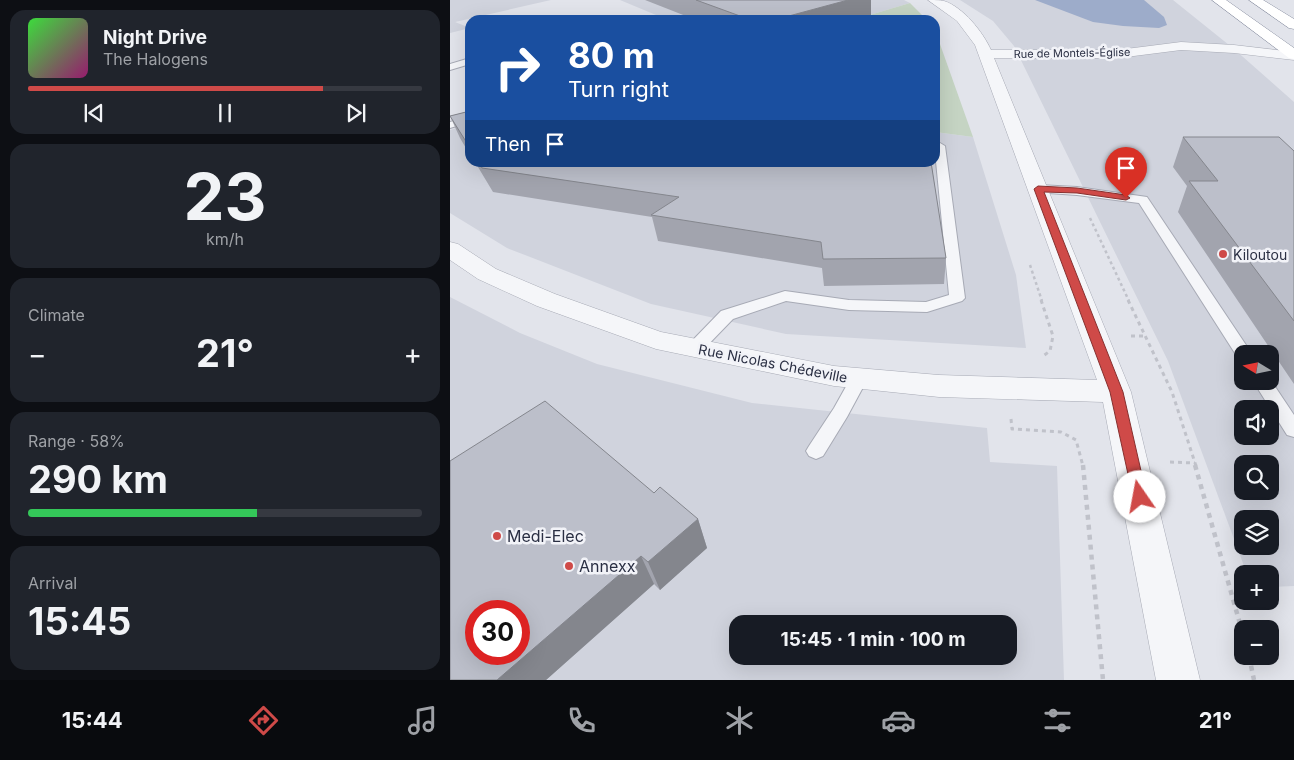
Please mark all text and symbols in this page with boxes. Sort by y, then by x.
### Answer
text: Night Drive [103,26,207,49]
text: 80 m [568,34,655,76]
icon: right [485,35,550,100]
street label: Rue de Montels-Église [1014,45,1130,61]
text: The Halogens [103,49,208,69]
text: Turn right [568,76,669,102]
icon: previous [80,99,108,127]
icon: pause [211,99,239,127]
icon: next [342,99,370,127]
icon: arrive [541,130,569,158]
text: Then [485,133,531,156]
pin [1105,147,1147,198]
icon: arrive [1112,154,1140,182]
text: 23 [184,157,266,236]
text: km/h [206,229,244,249]
place label: Kiloutou [1233,246,1287,263]
marker: Kiloutou [1217,248,1229,260]
text: Climate [28,305,85,325]
text: 21° [196,330,254,376]
text: − [28,337,47,371]
text: + [403,337,422,371]
street label: Rue Nicolas Chédeville [697,340,849,386]
north arrow [1234,345,1279,390]
map controls [1234,345,1279,665]
button: sound [1234,400,1279,445]
text: Range · 58% [28,431,125,451]
button: search [1234,455,1279,500]
text: 290 km [28,456,168,502]
position arrow [1113,470,1165,522]
button: layers [1234,510,1279,555]
place label: Medi-Elec [507,526,584,546]
marker: Medi-Elec [491,530,503,542]
place label: Annexx [579,556,636,576]
marker: Annexx [563,560,575,572]
button: + [1234,565,1279,610]
text: Arrival [28,573,77,593]
text: 15:45 [28,598,131,644]
speed limit sign: 30 [465,600,530,665]
button: − [1234,620,1279,665]
text: 15:45 · 1 min · 100 m [780,628,966,651]
icon: directions [246,703,281,738]
icon: music [405,703,440,738]
icon: phone [564,703,599,738]
icon: climate [722,703,757,738]
icon: car [881,703,916,738]
icon: filters [1040,703,1075,738]
text: 15:44 [62,707,123,733]
text: 21° [1199,707,1232,733]

